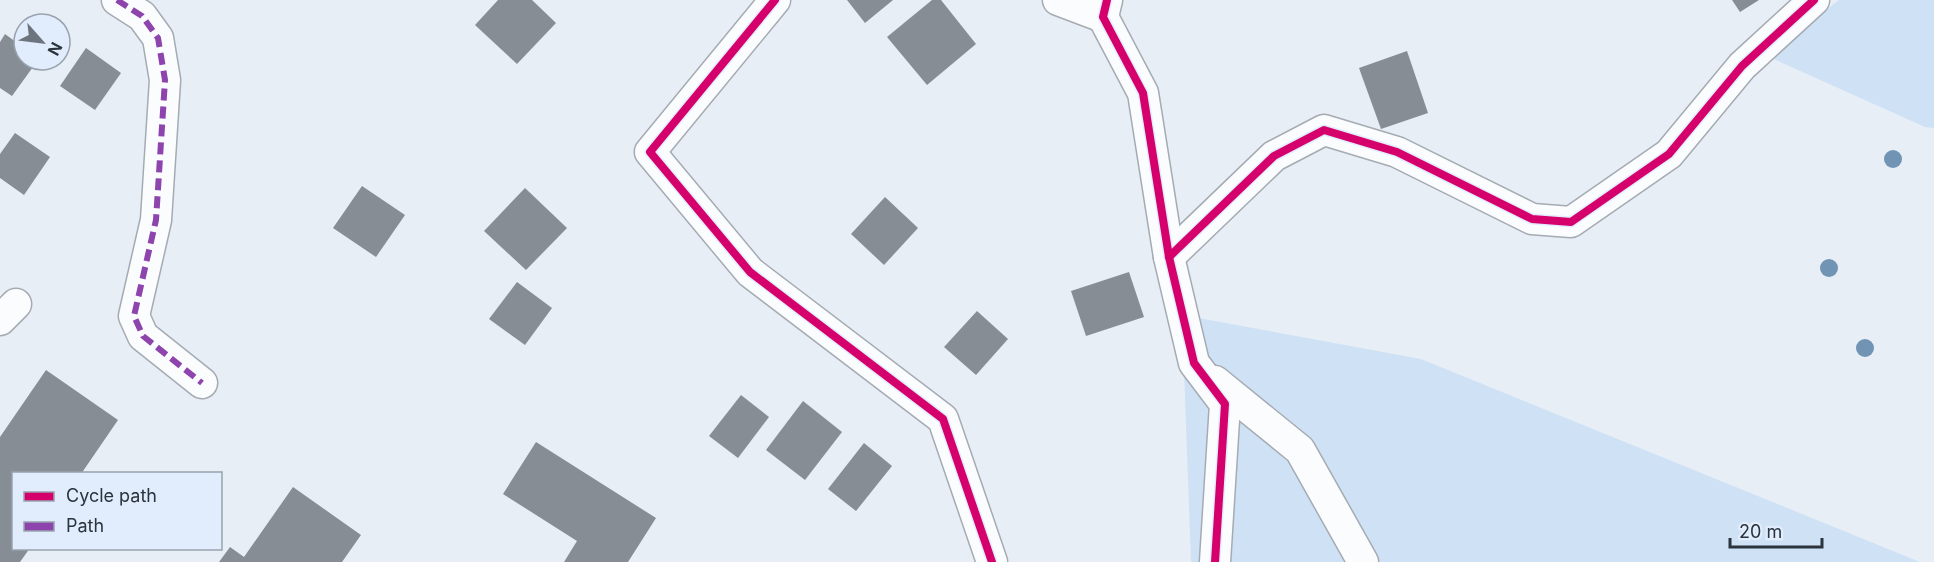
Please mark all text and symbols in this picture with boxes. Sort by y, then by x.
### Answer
north arrow [12,12,72,72]
text: N [44,39,67,59]
legend [12,472,222,550]
text: Cycle path [66,485,157,506]
scale bar [1730,511,1822,549]
text: Path [66,515,104,536]
text: 20 m [1739,521,1782,542]

